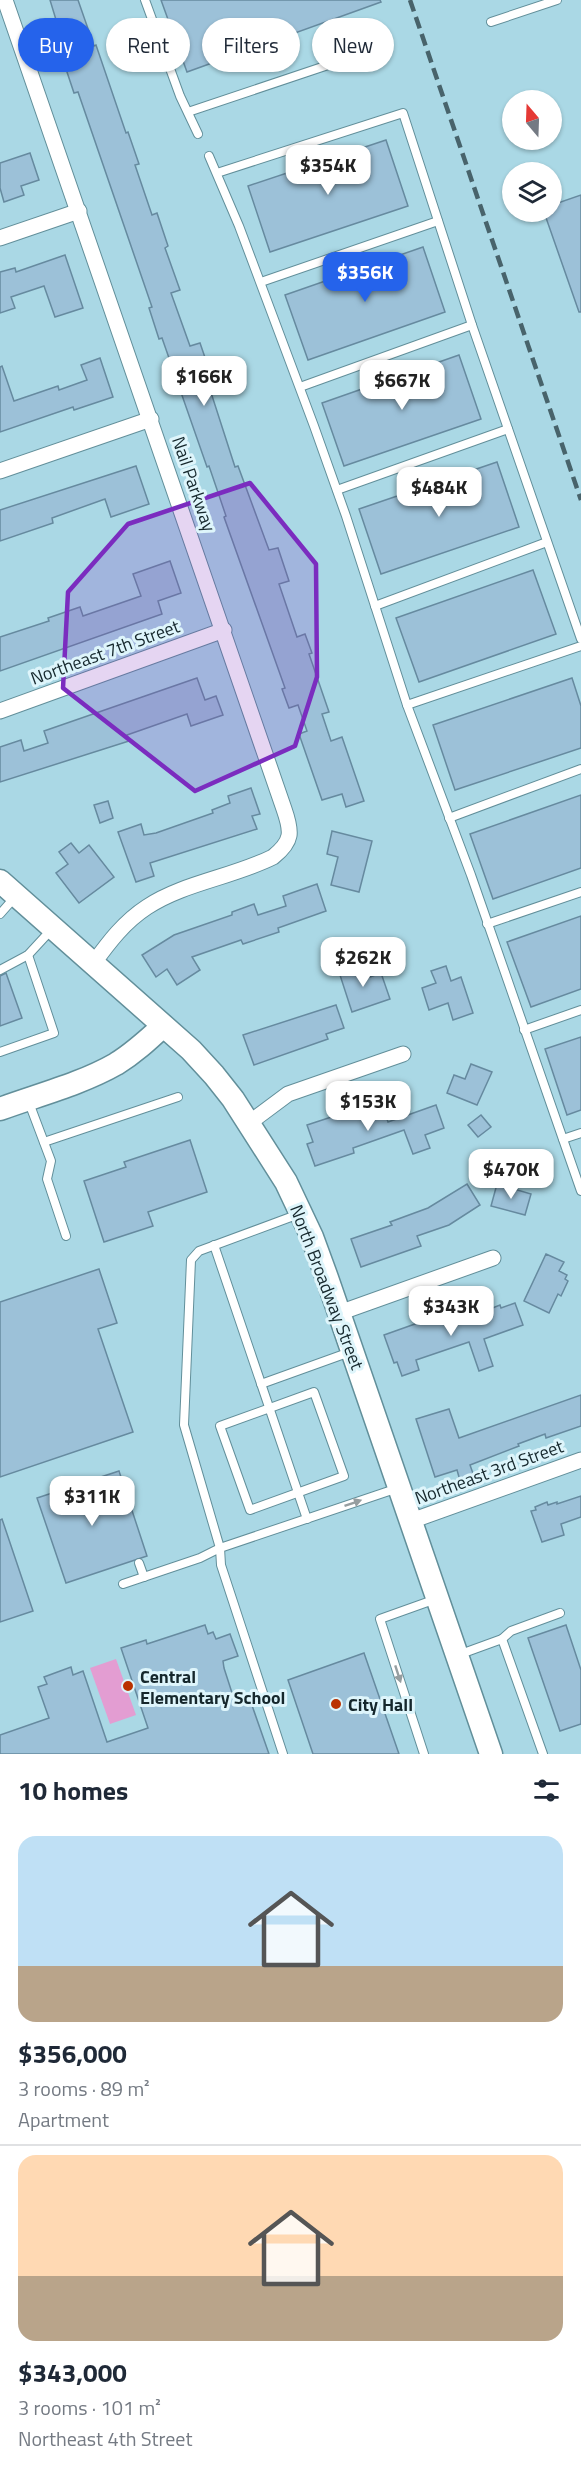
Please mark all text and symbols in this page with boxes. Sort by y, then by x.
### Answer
chip: Buy [18,18,94,72]
chip: Rent [106,18,190,72]
chip: Filters [202,18,300,72]
chip: New [312,18,394,72]
north arrow [502,90,562,150]
map controls [502,90,562,222]
pin: $354K [286,145,370,196]
text: $354K [300,149,356,180]
button: layers [502,162,562,222]
pin: $356K [323,252,407,303]
text: $356K [337,256,393,287]
pin: $166K [162,356,246,407]
text: $166K [176,360,232,391]
pin: $667K [360,360,444,411]
text: $667K [374,364,430,395]
street label: Nail Parkway [165,433,223,535]
pin: $484K [397,467,481,518]
text: $484K [411,471,467,502]
street label: Northeast 7th Street [27,612,184,692]
pin: $262K [321,937,405,988]
text: $262K [335,941,391,972]
pin: $153K [326,1081,410,1132]
text: $153K [340,1085,396,1116]
pin: $470K [469,1149,553,1200]
text: $470K [483,1153,539,1184]
street label: North Broadway Street [283,1201,371,1374]
pin: $343K [409,1286,493,1337]
text: $343K [423,1290,479,1321]
street label: Northeast 3rd Street [411,1432,568,1511]
pin: $311K [50,1476,134,1527]
text: $311K [64,1480,120,1511]
one-way arrow [344,1497,362,1507]
place label: Central Elementary School [140,1663,285,1711]
one-way arrow [394,1665,403,1683]
marker: Central Elementary School [121,1679,135,1693]
place label: City Hall [348,1691,413,1718]
marker: City Hall [329,1697,343,1711]
text: 10 homes [18,1771,128,1810]
icon: filters [530,1774,563,1807]
icon: home [237,1875,345,1983]
text: $356,000 [18,2034,127,2073]
text: 3 rooms · 89 m² [18,2073,150,2104]
text: Apartment [18,2104,109,2135]
icon: home [237,2194,345,2302]
text: $343,000 [18,2353,127,2392]
text: 3 rooms · 101 m² [18,2392,161,2423]
text: Northeast 4th Street [18,2423,192,2454]

